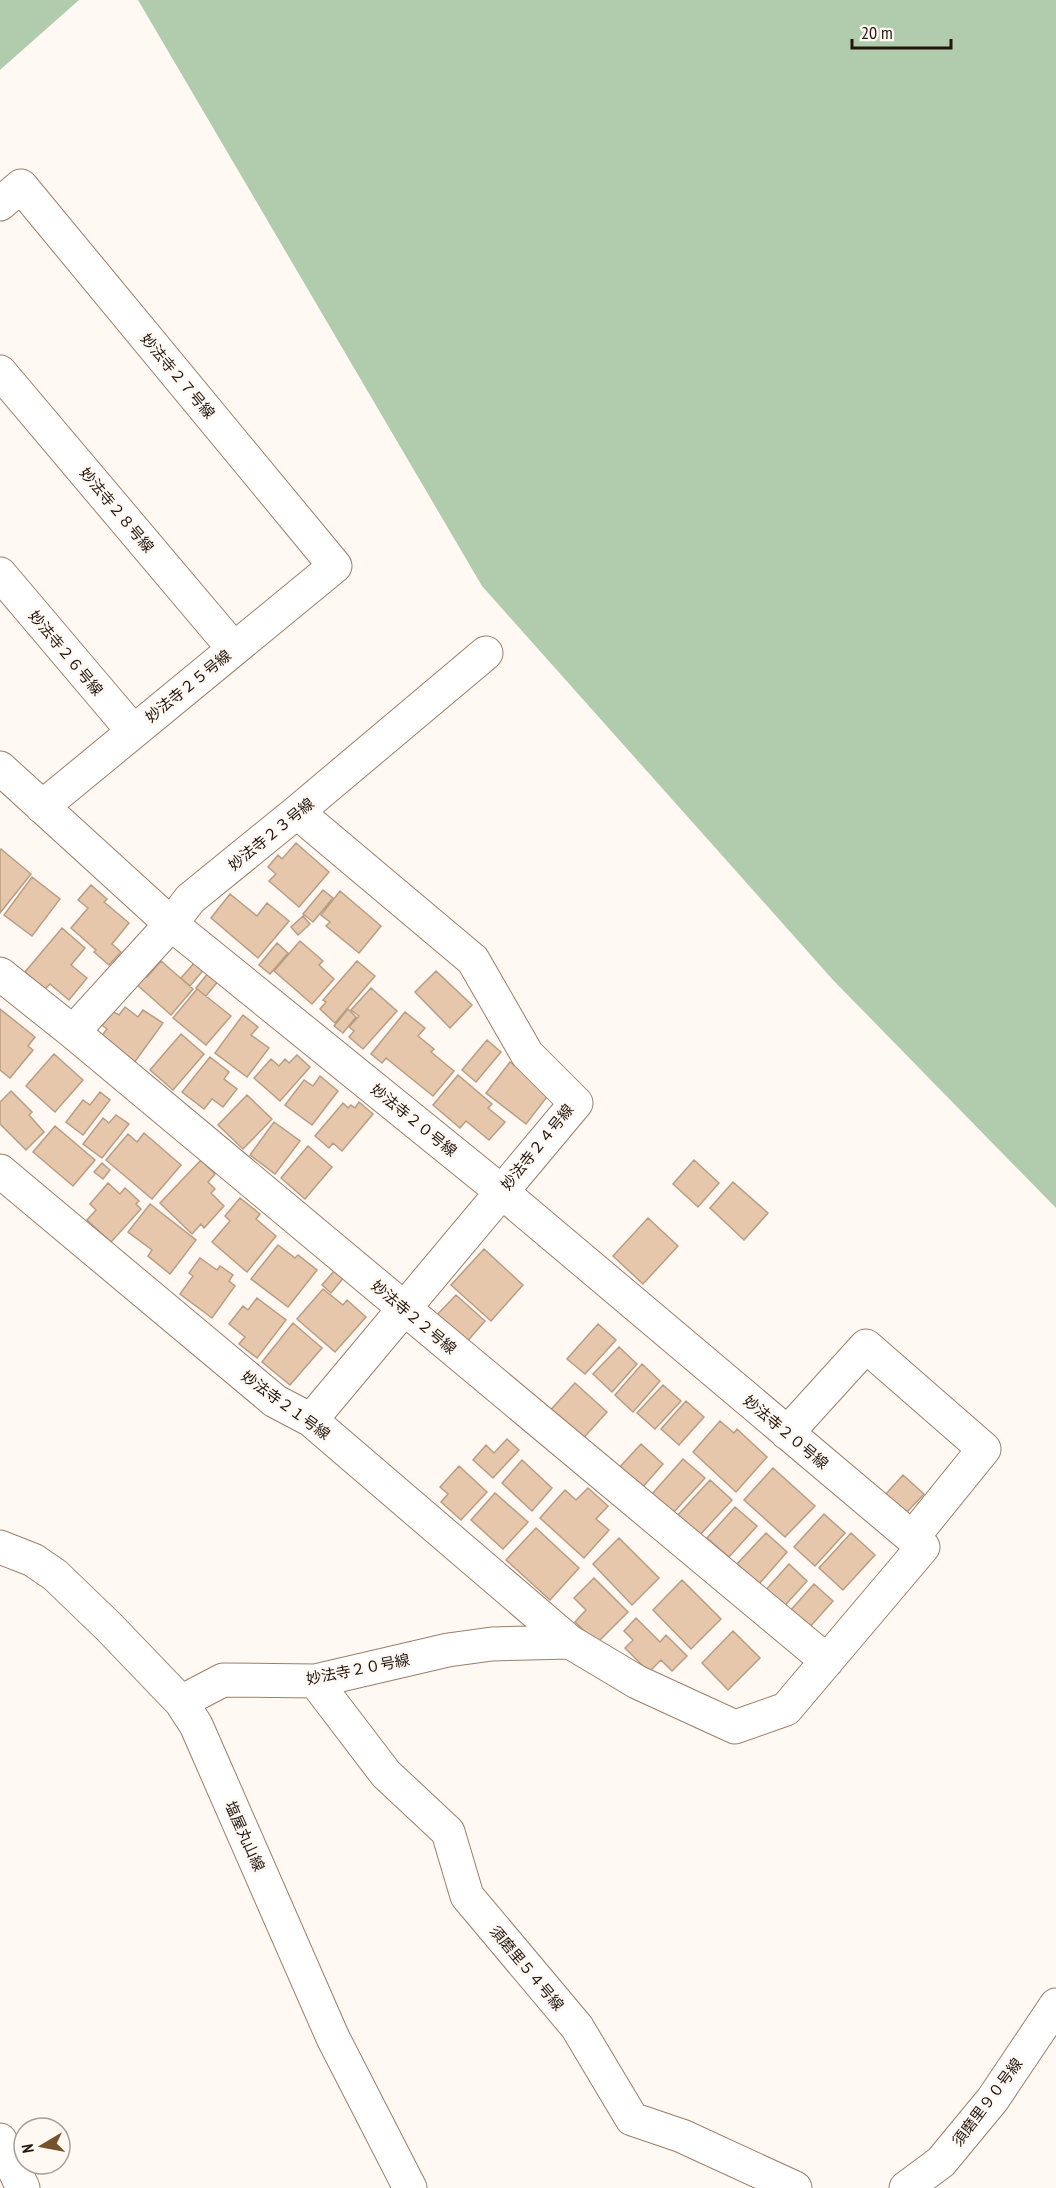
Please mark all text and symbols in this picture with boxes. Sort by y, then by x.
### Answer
scale bar [852,12,951,50]
text: 20 m [861,21,893,44]
street label: 妙法寺２７号線 [137,330,219,422]
street label: 妙法寺２８号線 [76,464,158,556]
street label: 妙法寺２６号線 [25,607,107,699]
street label: 妙法寺２５号線 [141,646,235,726]
street label: 妙法寺２３号線 [224,794,318,874]
street label: 妙法寺２０号線 [367,1080,461,1160]
street label: 妙法寺２４号線 [497,1100,577,1194]
street label: 妙法寺２２号線 [368,1276,460,1358]
street label: 妙法寺２１号線 [238,1366,334,1444]
street label: 妙法寺２０号線 [740,1391,832,1473]
street label: 妙法寺２０号線 [305,1650,411,1688]
street label: 塩屋丸山線 [221,1798,269,1874]
street label: 須磨里５４号線 [486,1922,568,2014]
street label: 須磨里９０号線 [948,2054,1026,2150]
north arrow [12,2116,72,2176]
text: N [17,2143,38,2155]

